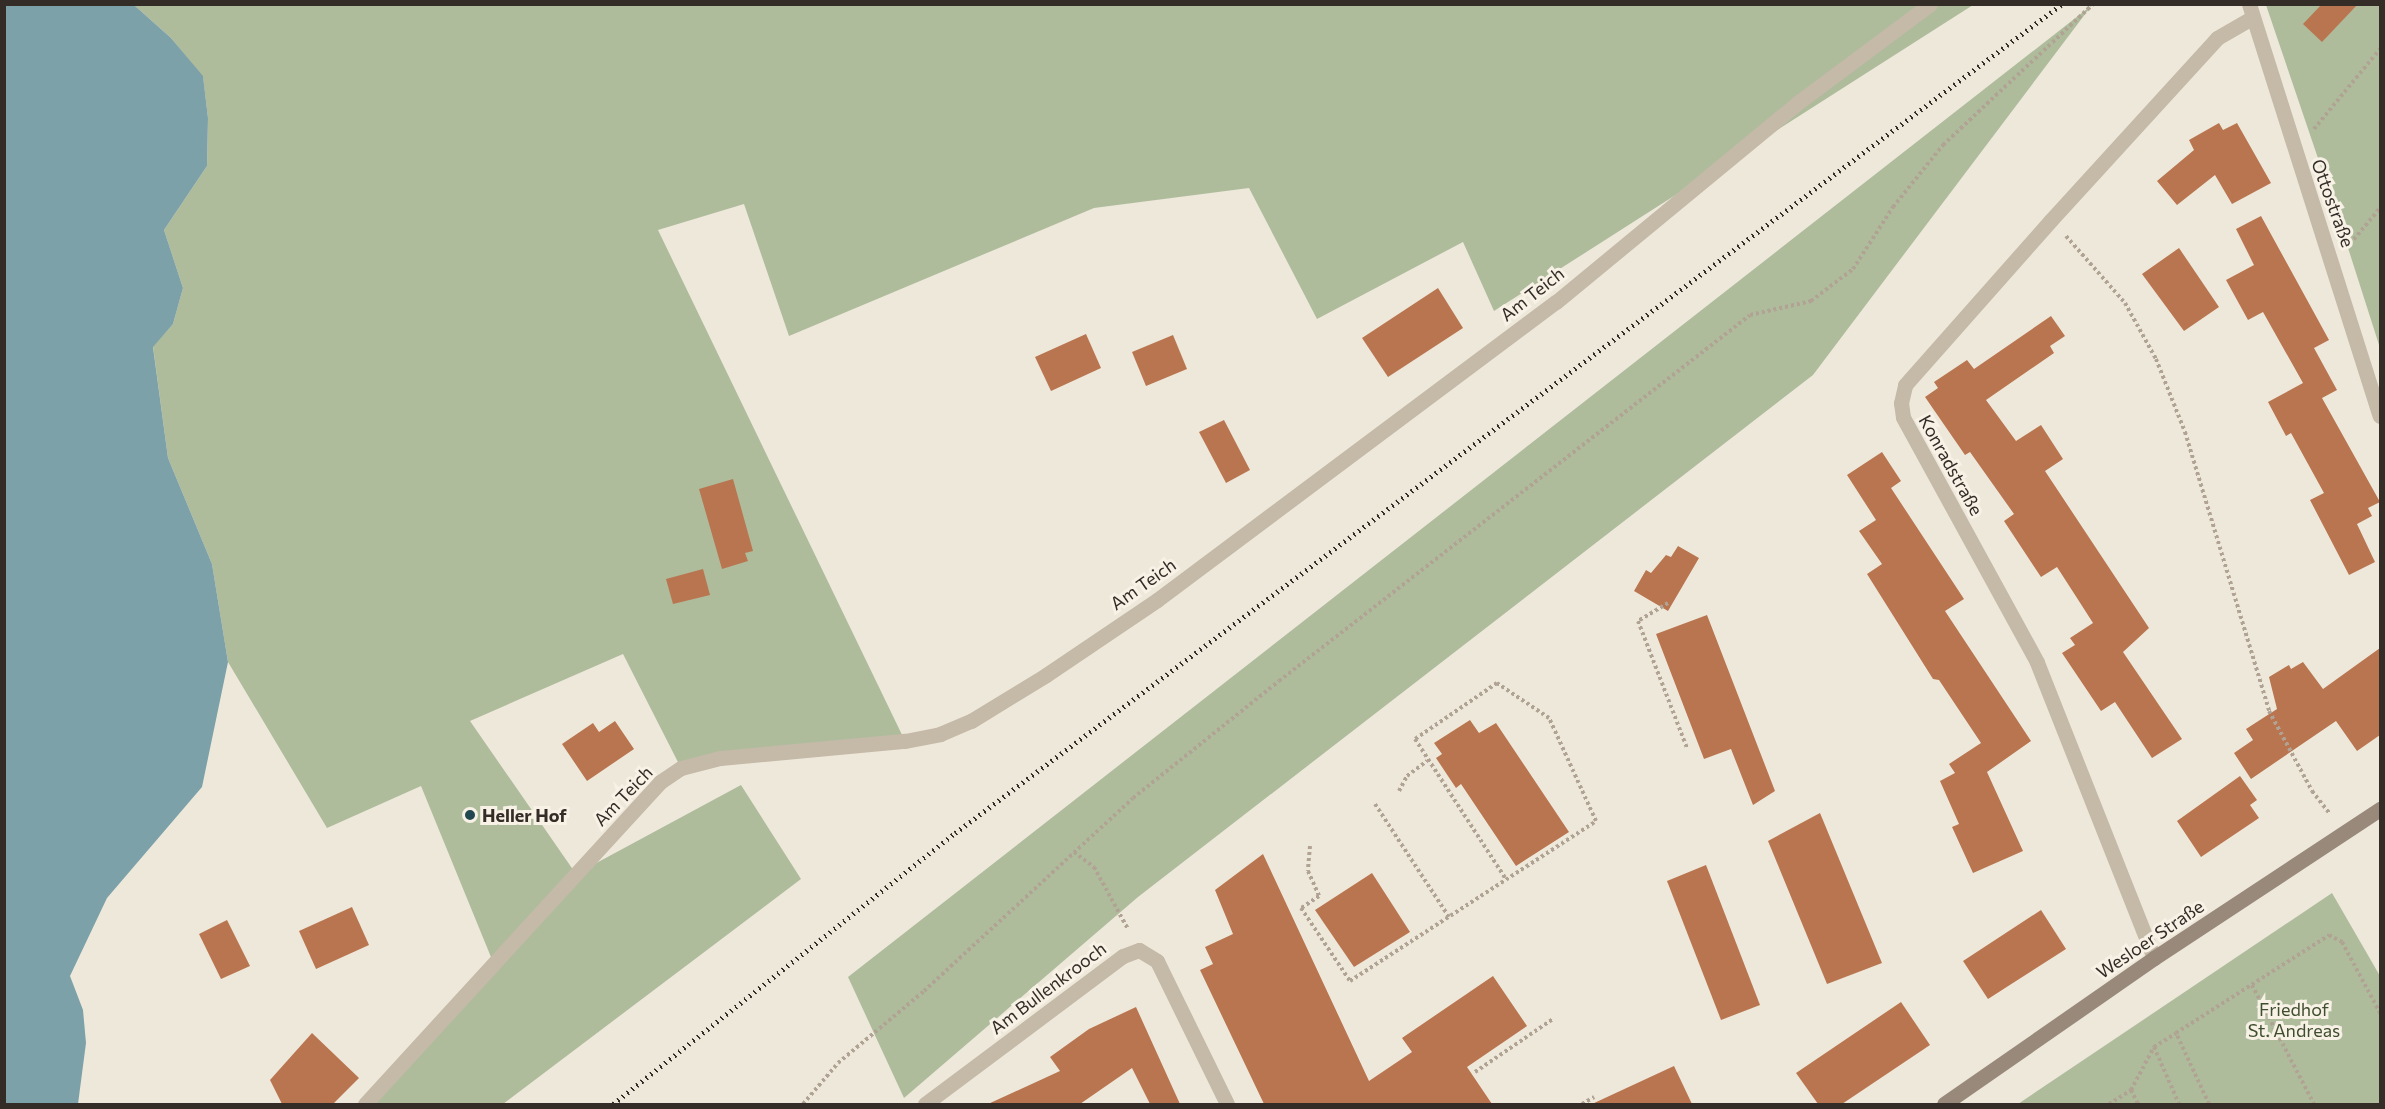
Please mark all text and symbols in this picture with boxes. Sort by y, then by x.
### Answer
street label: Ottostraße [2307,156,2359,250]
street label: Am Teich [1496,262,1568,326]
street label: Konradstraße [1914,411,1988,519]
street label: Am Teich [1106,554,1180,614]
street label: Am Teich [589,762,657,830]
place label: Heller Hof [482,804,567,826]
marker: Heller Hof [463,808,477,822]
street label: Wesloer Straße [2092,895,2208,983]
street label: Am Bullenkrooch [986,937,1110,1039]
park label: Friedhof St. Andreas [2248,999,2340,1042]

